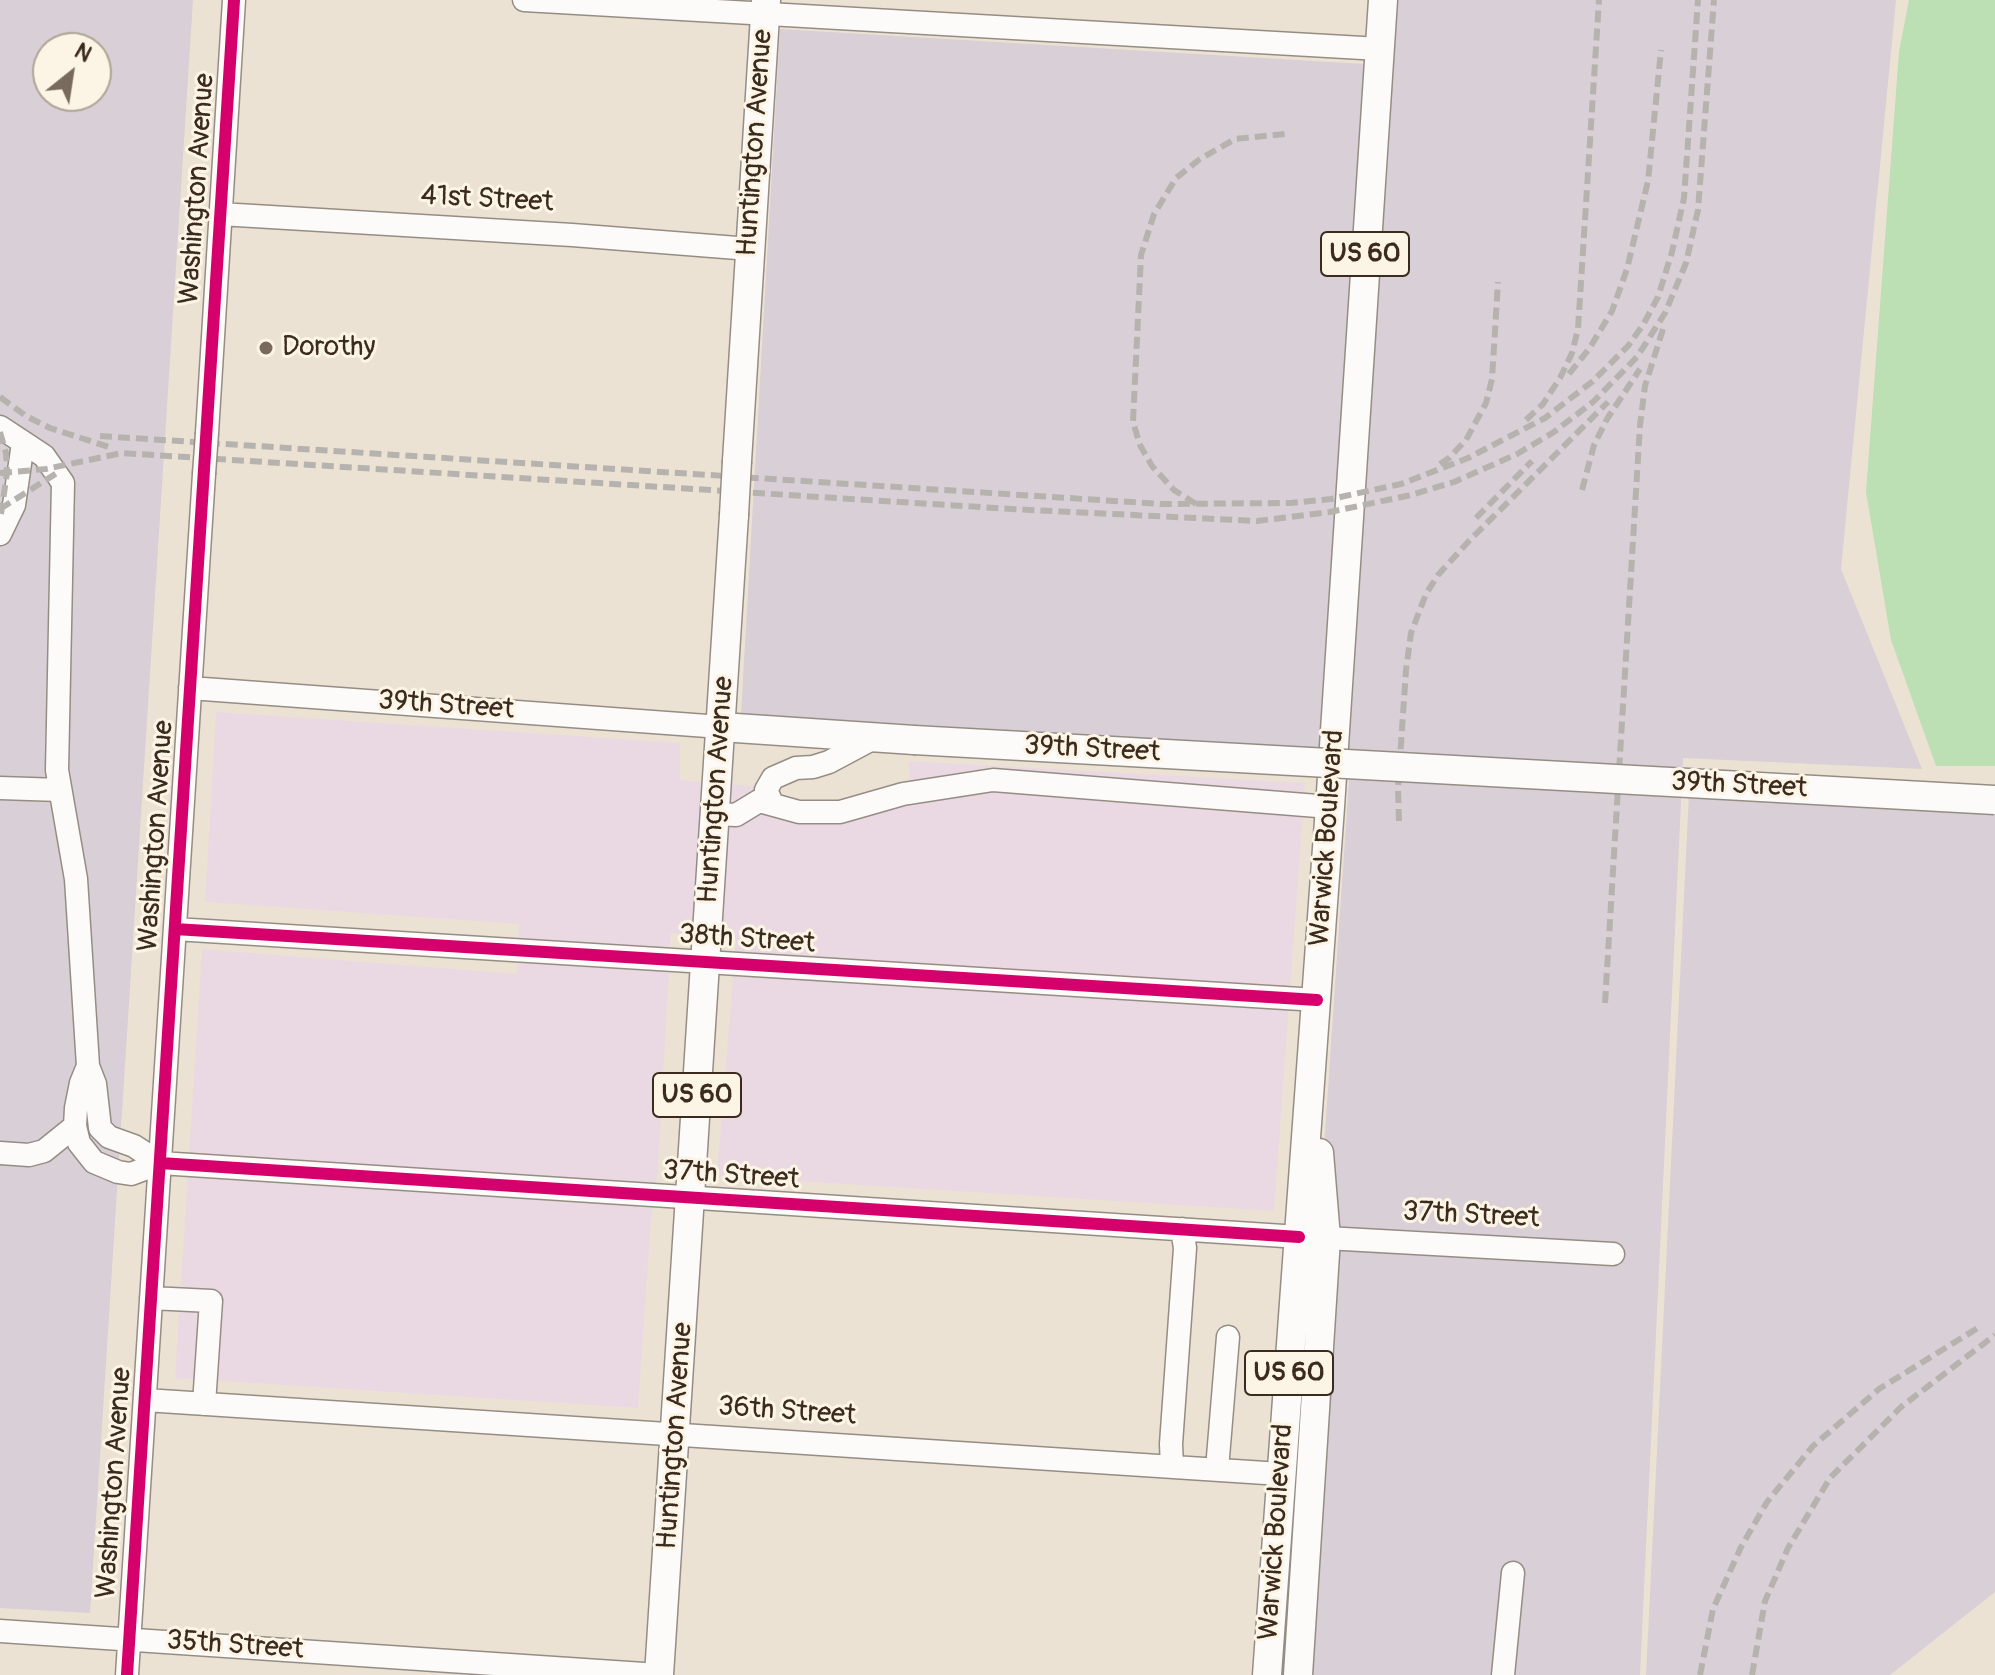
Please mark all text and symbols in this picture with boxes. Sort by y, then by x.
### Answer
street label: Huntington Avenue [731,28,781,258]
north arrow [32,32,112,112]
text: N [70,37,96,69]
street label: Washington Avenue [173,72,223,306]
street label: 41st Street [420,180,554,220]
road number: US 60 [1321,232,1409,276]
place label: Dorothy [282,331,375,365]
marker: Dorothy [257,339,275,357]
street label: Huntington Avenue [692,675,742,905]
street label: 39th Street [377,684,515,728]
street label: Washington Avenue [132,719,182,953]
street label: Warwick Boulevard [1304,729,1352,947]
street label: 39th Street [1023,730,1161,770]
street label: 39th Street [1670,766,1808,806]
street label: 38th Street [678,918,816,962]
road number: US 60 [653,1073,741,1117]
street label: 37th Street [662,1154,800,1198]
street label: 37th Street [1402,1196,1540,1236]
street label: Huntington Avenue [651,1321,701,1551]
road number: US 60 [1245,1351,1333,1395]
street label: Washington Avenue [90,1366,140,1600]
street label: 36th Street [717,1390,857,1434]
street label: Warwick Boulevard [1253,1423,1301,1641]
street label: 35th Street [165,1624,305,1668]

